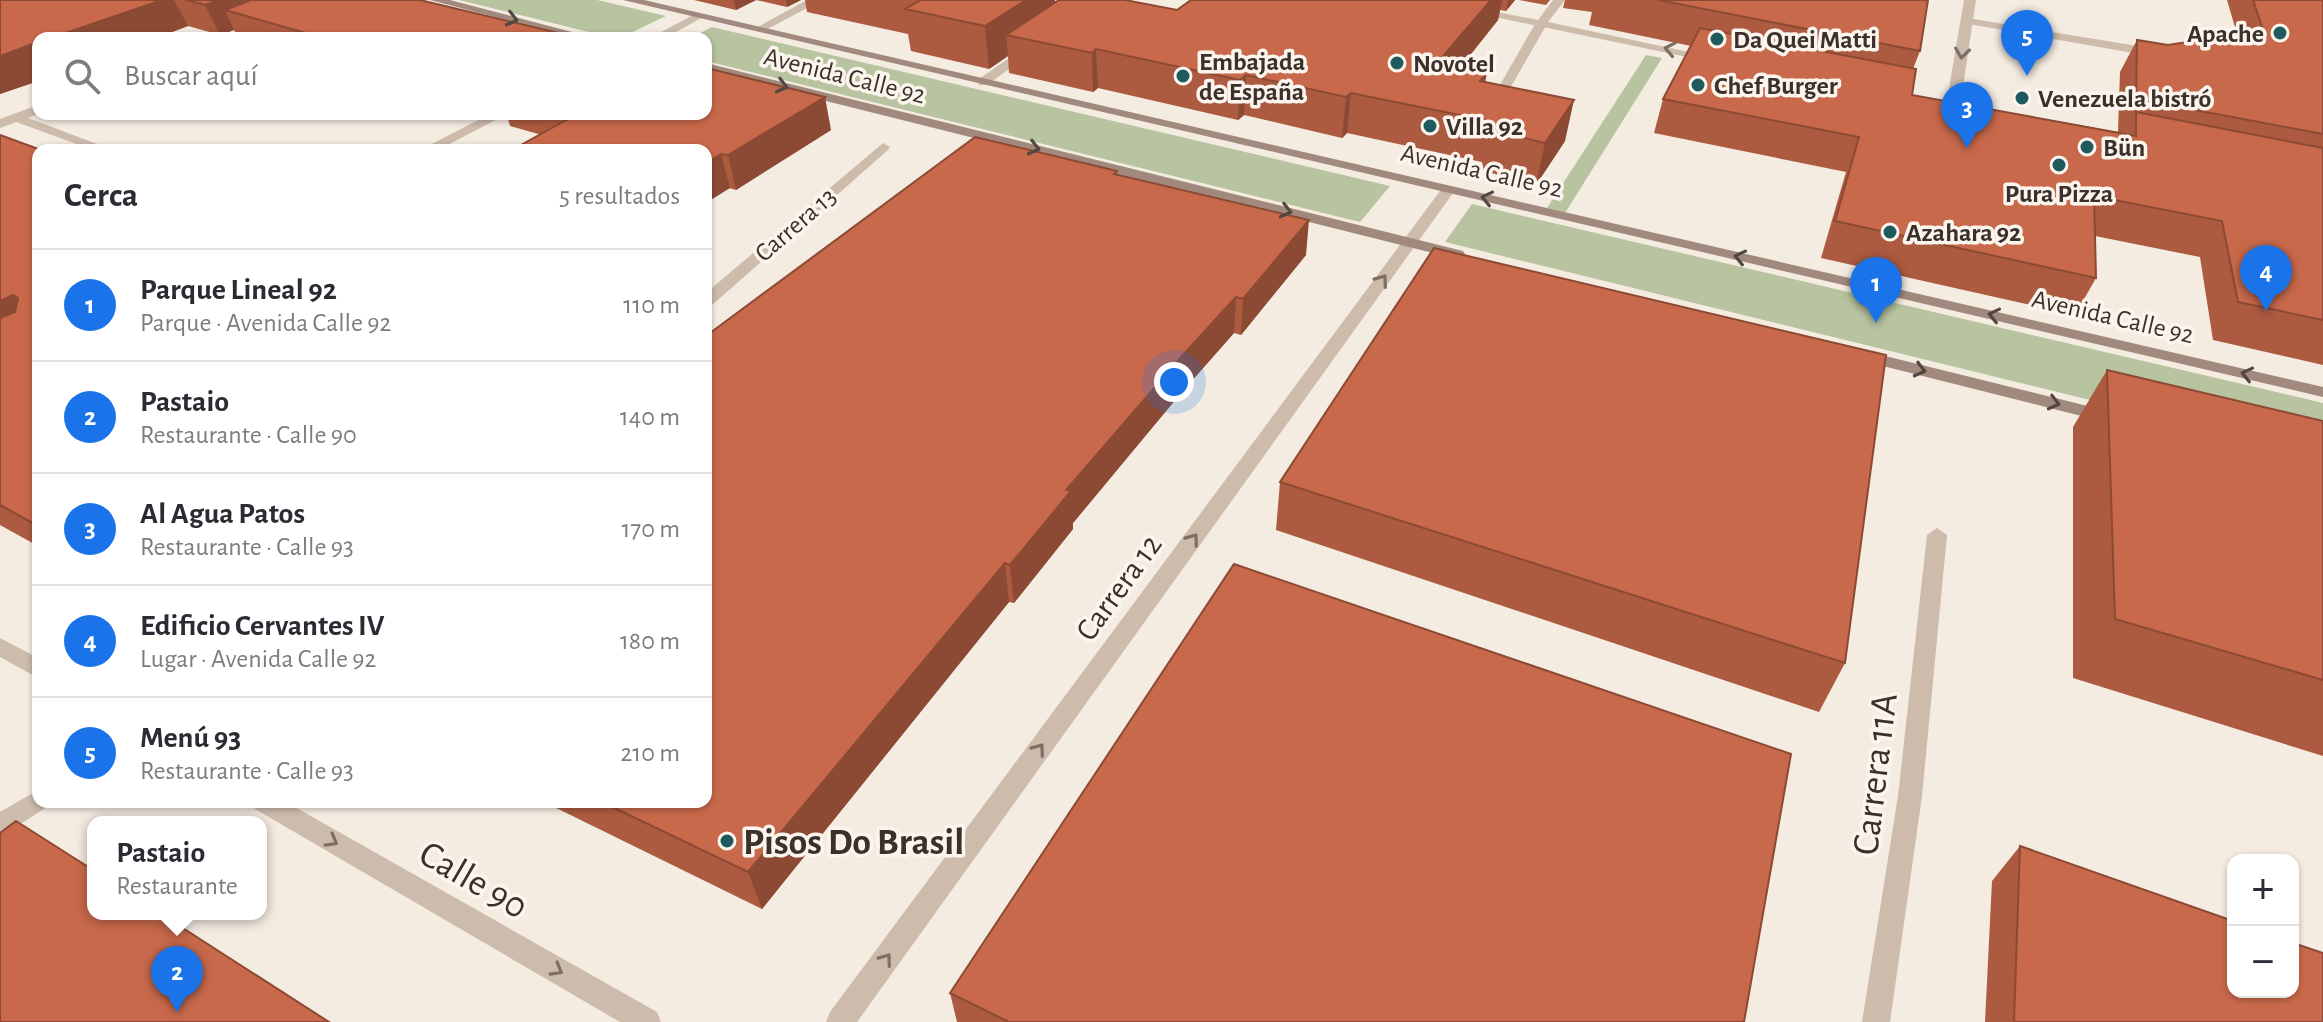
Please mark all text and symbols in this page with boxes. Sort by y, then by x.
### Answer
one-way arrow [504,9,518,26]
pin: 5 [2001,10,2053,76]
place label: Apache [2187,21,2264,47]
marker: Apache [2271,24,2289,42]
place label: Da Quei Matti [1733,27,1877,53]
marker: Da Quei Matti [1708,30,1726,48]
search box [32,32,712,120]
one-way arrow [1663,42,1677,59]
street label: Avenida Calle 92 [761,43,928,109]
one-way arrow [1954,46,1971,60]
place label: Embajada de España [1199,49,1305,105]
place label: Novotel [1413,51,1495,77]
icon: search [60,54,104,98]
marker: Novotel [1388,54,1406,72]
text: Buscar aquí [124,61,258,91]
marker: Embajada de España [1174,67,1192,85]
place label: Chef Burger [1714,73,1838,99]
one-way arrow [774,76,788,93]
marker: Chef Burger [1689,76,1707,94]
pin: 3 [1941,82,1993,148]
place label: Venezuela bistró [2038,86,2212,112]
marker: Venezuela bistró [2013,89,2031,107]
place label: Villa 92 [1446,114,1523,140]
marker: Villa 92 [1421,117,1439,135]
place label: Bün [2103,135,2145,161]
marker: Bün [2078,138,2096,156]
one-way arrow [1027,139,1040,156]
street label: Avenida Calle 92 [1398,140,1565,202]
marker: Pura Pizza [2050,156,2068,174]
text: Cerca [64,179,138,213]
place label: Pura Pizza [2005,181,2113,207]
text: 5 resultados [559,183,680,209]
street label: Carrera 13 [750,183,841,267]
one-way arrow [1481,190,1494,207]
one-way arrow [1279,202,1293,219]
place label: Azahara 92 [1906,220,2021,246]
marker: Azahara 92 [1881,223,1899,241]
pin: 4 [2240,245,2292,311]
one-way arrow [1734,249,1748,266]
pin: 1 [1850,257,1902,323]
one-way arrow [1372,274,1387,289]
text: Parque Lineal 92 [140,275,337,305]
street label: Avenida Calle 92 [2029,286,2196,348]
text: 1 [85,292,95,318]
text: 110 m [623,292,680,318]
one-way arrow [1987,307,2001,324]
text: Parque · Avenida Calle 92 [140,310,391,336]
one-way arrow [1912,360,1926,377]
your location [1154,362,1194,402]
one-way arrow [2241,366,2254,383]
text: Pastaio [140,387,229,417]
one-way arrow [2046,393,2060,410]
text: 2 [84,404,96,430]
text: 140 m [620,404,680,430]
text: Restaurante · Calle 90 [140,422,357,448]
text: Al Agua Patos [140,499,305,529]
text: 3 [84,516,96,542]
text: 170 m [621,516,680,542]
street label: Carrera 12 [1070,529,1168,646]
one-way arrow [1183,533,1197,548]
text: Restaurante · Calle 93 [140,534,354,560]
text: Edificio Cervantes IV [140,611,384,641]
text: 4 [83,628,97,654]
text: 180 m [620,628,680,654]
text: Lugar · Avenida Calle 92 [140,646,376,672]
street label: Carrera 11A [1847,691,1905,857]
text: Menú 93 [140,723,241,753]
text: 5 [84,740,96,766]
text: 210 m [620,740,680,766]
one-way arrow [1030,743,1044,758]
text: Restaurante · Calle 93 [140,758,354,784]
popup [87,816,267,920]
place label: Pisos Do Brasil [743,824,964,862]
one-way arrow [323,831,337,847]
marker: Pisos Do Brasil [718,832,736,850]
street label: Calle 90 [412,835,534,927]
text: Pastaio [116,838,205,868]
map controls [2227,854,2299,998]
button: + [2227,854,2299,926]
text: Restaurante [116,873,238,899]
button: − [2227,926,2299,998]
pin: 2 [151,946,203,1012]
one-way arrow [876,953,891,968]
one-way arrow [548,960,563,976]

